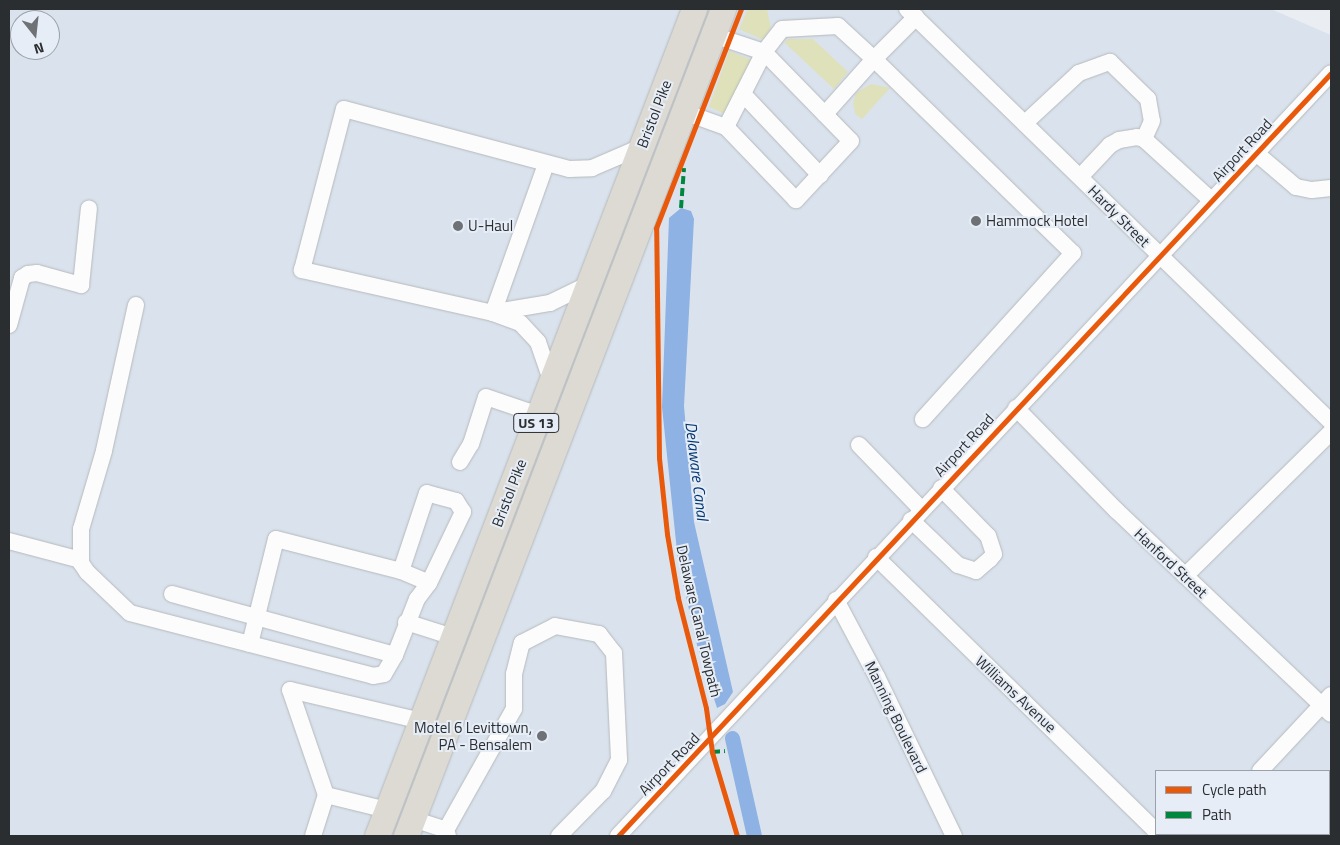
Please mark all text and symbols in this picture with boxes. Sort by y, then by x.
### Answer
north arrow [10,10,60,60]
text: N [31,38,47,60]
street label: Bristol Pike [633,77,675,151]
street label: Airport Road [1208,115,1276,185]
street label: Hardy Street [1084,181,1154,251]
place label: Hammock Hotel [986,212,1088,230]
marker: Hammock Hotel [970,215,982,227]
place label: U-Haul [468,217,513,235]
marker: U-Haul [452,220,464,232]
street label: Airport Road [930,410,998,480]
road number: US 13 [512,412,560,434]
water label: Delaware Canal [681,421,713,521]
street label: Bristol Pike [488,456,530,530]
street label: Hanford Street [1131,525,1211,601]
street label: Delaware Canal Towpath [673,543,725,699]
street label: Williams Avenue [972,652,1060,736]
street label: Manning Boulevard [861,658,931,776]
place label: Motel 6 Levittown, PA - Bensalem [414,718,532,753]
street label: Airport Road [635,729,703,799]
marker: Motel 6 Levittown, PA - Bensalem [536,730,548,742]
legend [1155,770,1330,835]
text: Cycle path [1202,778,1267,801]
text: Path [1202,803,1232,826]

